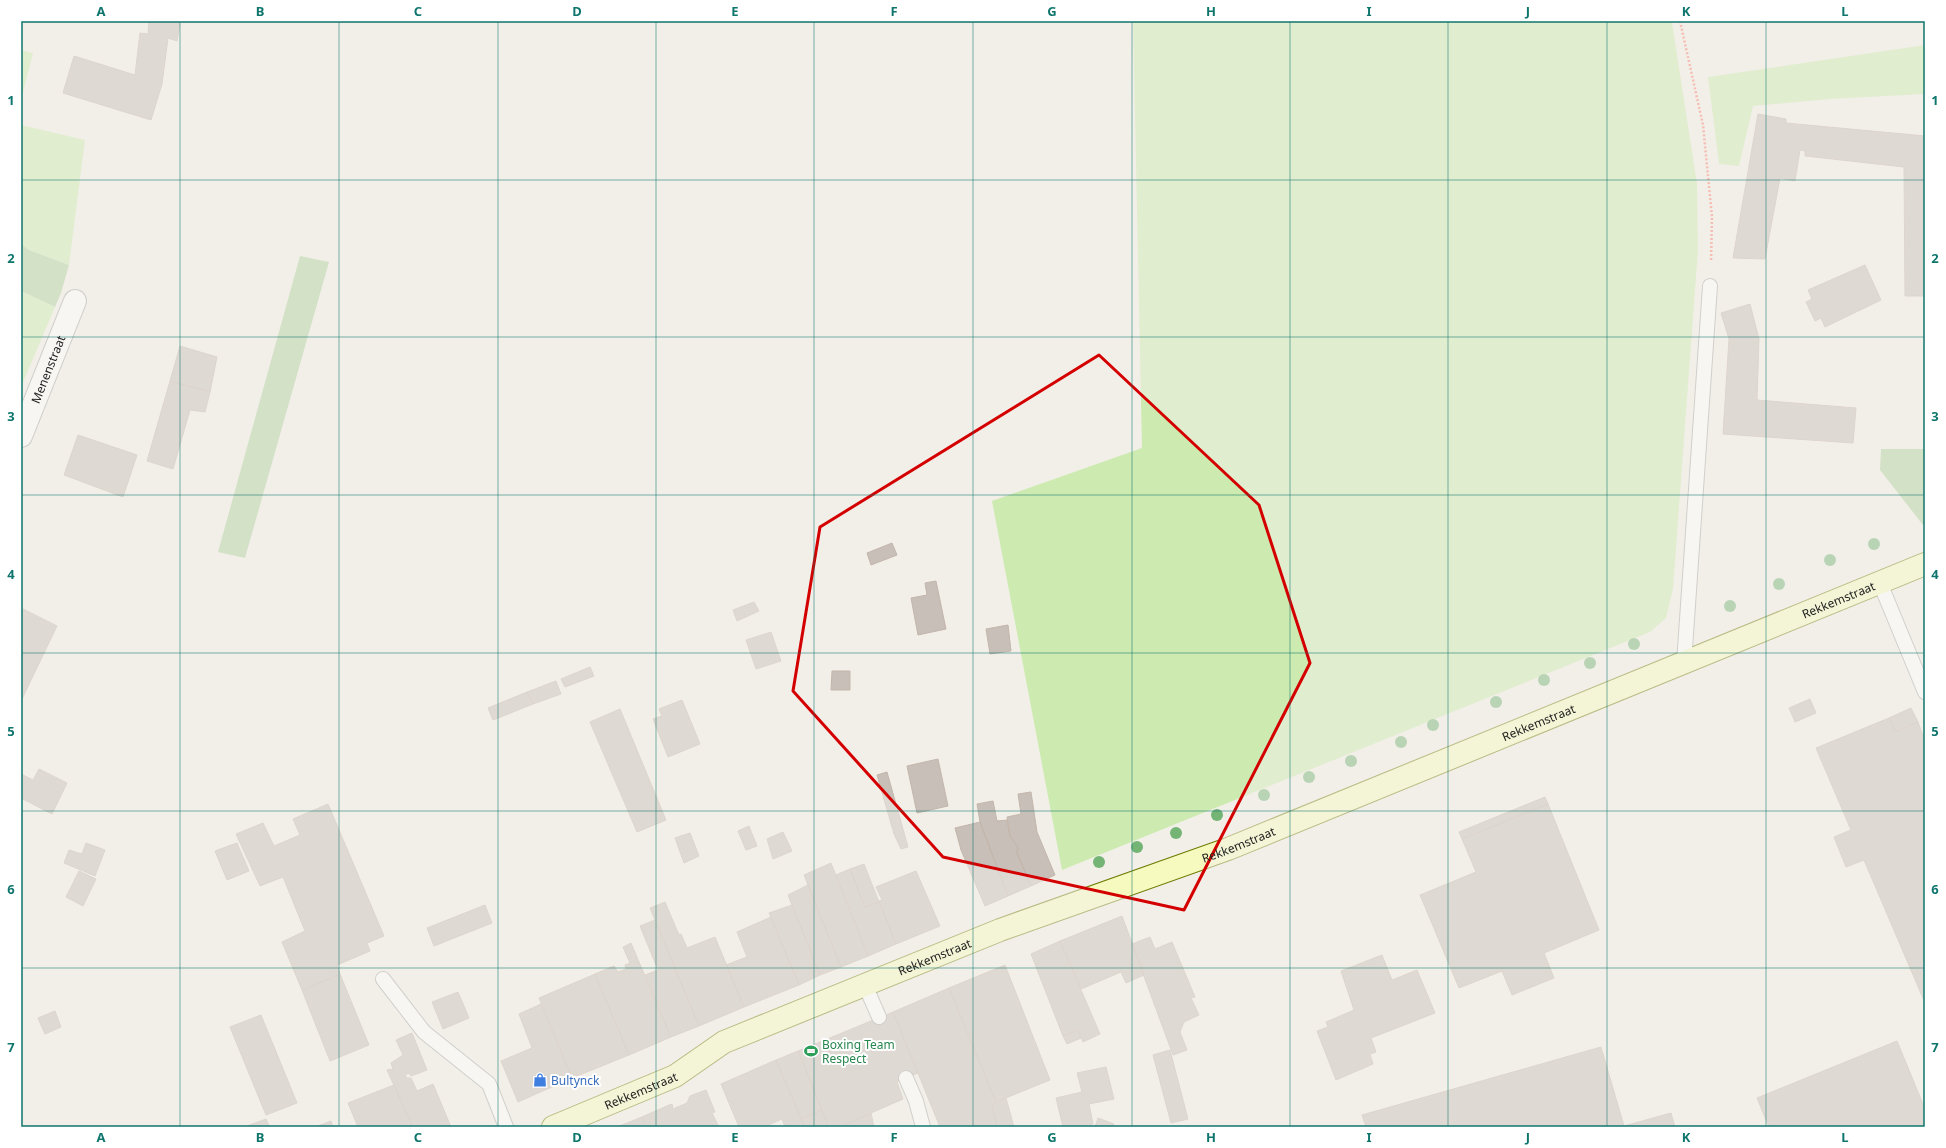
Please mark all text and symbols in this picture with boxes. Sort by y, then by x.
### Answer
text: A [97,2,106,20]
text: B [256,2,264,20]
text: C [414,2,422,20]
text: D [572,2,582,20]
text: E [731,2,739,20]
text: F [890,2,898,20]
text: G [1047,2,1057,20]
text: H [1206,2,1216,20]
text: I [1366,2,1372,20]
text: J [1525,2,1530,20]
text: K [1682,2,1691,20]
text: L [1841,2,1849,20]
text: 1 [7,91,15,109]
text: 1 [1931,91,1939,109]
text: 2 [7,249,15,267]
text: 2 [1931,249,1939,267]
street label: Menenstraat [26,332,69,406]
text: 3 [7,407,15,425]
text: 3 [1931,407,1939,425]
text: 4 [7,565,15,583]
text: 4 [1931,565,1939,583]
street label: Rekkemstraat [1799,577,1878,622]
street label: Rekkemstraat [1499,699,1578,745]
text: 5 [7,722,15,740]
text: 5 [1931,722,1939,740]
street label: Rekkemstraat [1199,822,1278,866]
text: 6 [7,880,15,898]
text: 6 [1931,880,1939,898]
street label: Rekkemstraat [895,934,974,979]
place label: Boxing Team Respect [822,1036,895,1067]
text: 7 [7,1038,15,1056]
text: 7 [1931,1038,1939,1056]
sports icon: Boxing Team Respect [803,1043,819,1059]
street label: Rekkemstraat [602,1067,680,1113]
shop icon: Bultynck [532,1072,548,1088]
place label: Bultynck [551,1072,600,1089]
text: A [97,1128,106,1146]
text: B [256,1128,264,1146]
text: C [414,1128,422,1146]
text: D [572,1128,582,1146]
text: E [731,1128,739,1146]
text: F [890,1128,898,1146]
text: G [1047,1128,1057,1146]
text: H [1206,1128,1216,1146]
text: I [1366,1128,1372,1146]
text: J [1525,1128,1530,1146]
text: K [1682,1128,1691,1146]
text: L [1841,1128,1849,1146]

